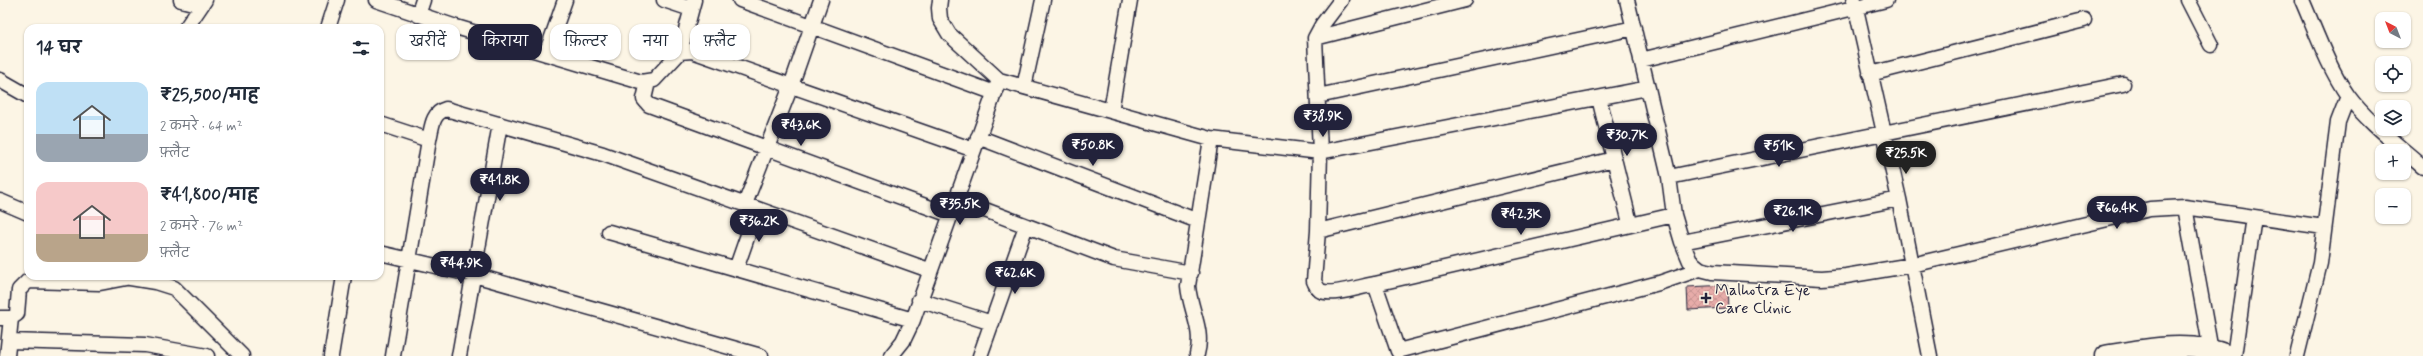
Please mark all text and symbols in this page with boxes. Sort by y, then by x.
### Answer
north arrow [2375,12,2411,48]
map controls [2375,12,2411,224]
chip: खरीदें [396,24,460,60]
chip: किराया [468,24,542,60]
chip: फ़िल्टर [550,24,621,60]
chip: नया [629,24,682,60]
chip: फ़्लैट [690,24,750,60]
text: 14 घर [36,37,81,59]
icon: filters [350,37,372,59]
button: locate [2375,56,2411,92]
text: ₹25,500/माह [160,84,259,106]
icon: home [68,98,116,146]
button: layers [2375,100,2411,136]
pin: ₹38.9K [1290,104,1356,138]
text: ₹38.9K [1303,108,1343,125]
pin: ₹43.6K [768,113,834,147]
text: ₹43.6K [781,117,821,134]
text: 2 कमरे · 64 m² [160,118,242,135]
pin: ₹30.7K [1594,123,1660,157]
text: ₹30.7K [1606,127,1648,144]
pin: ₹50.8K [1060,133,1126,167]
pin: ₹51K [1755,134,1803,168]
text: ₹50.8K [1071,137,1115,154]
text: ₹51K [1763,138,1795,155]
pin: ₹25.5K [1873,141,1939,175]
button: + [2375,144,2411,180]
text: फ़्लैट [160,145,190,162]
text: ₹25.5K [1885,145,1927,162]
pin: ₹41.8K [467,168,533,202]
text: ₹41.8K [479,172,521,189]
text: ₹41,800/माह [160,184,258,206]
button: − [2375,188,2411,224]
pin: ₹35.5K [927,192,993,226]
text: ₹35.5K [939,196,981,213]
pin: ₹66.4K [2084,196,2150,230]
icon: home [68,198,116,246]
pin: ₹26.1K [1760,199,1826,233]
text: ₹66.4K [2096,200,2138,217]
pin: ₹42.3K [1488,202,1554,236]
text: ₹26.1K [1773,203,1813,220]
text: ₹42.3K [1500,206,1542,223]
pin: ₹36.2K [726,209,792,243]
text: ₹36.2K [739,213,779,230]
text: 2 कमरे · 76 m² [160,218,243,235]
text: फ़्लैट [160,245,190,262]
pin: ₹44.9K [428,251,494,285]
text: ₹44.9K [440,255,482,272]
pin: ₹62.6K [982,261,1048,295]
text: ₹62.6K [995,265,1035,282]
place label: Malhotra Eye Care Clinic [1715,280,1811,319]
marker: Malhotra Eye Care Clinic [1700,292,1712,304]

